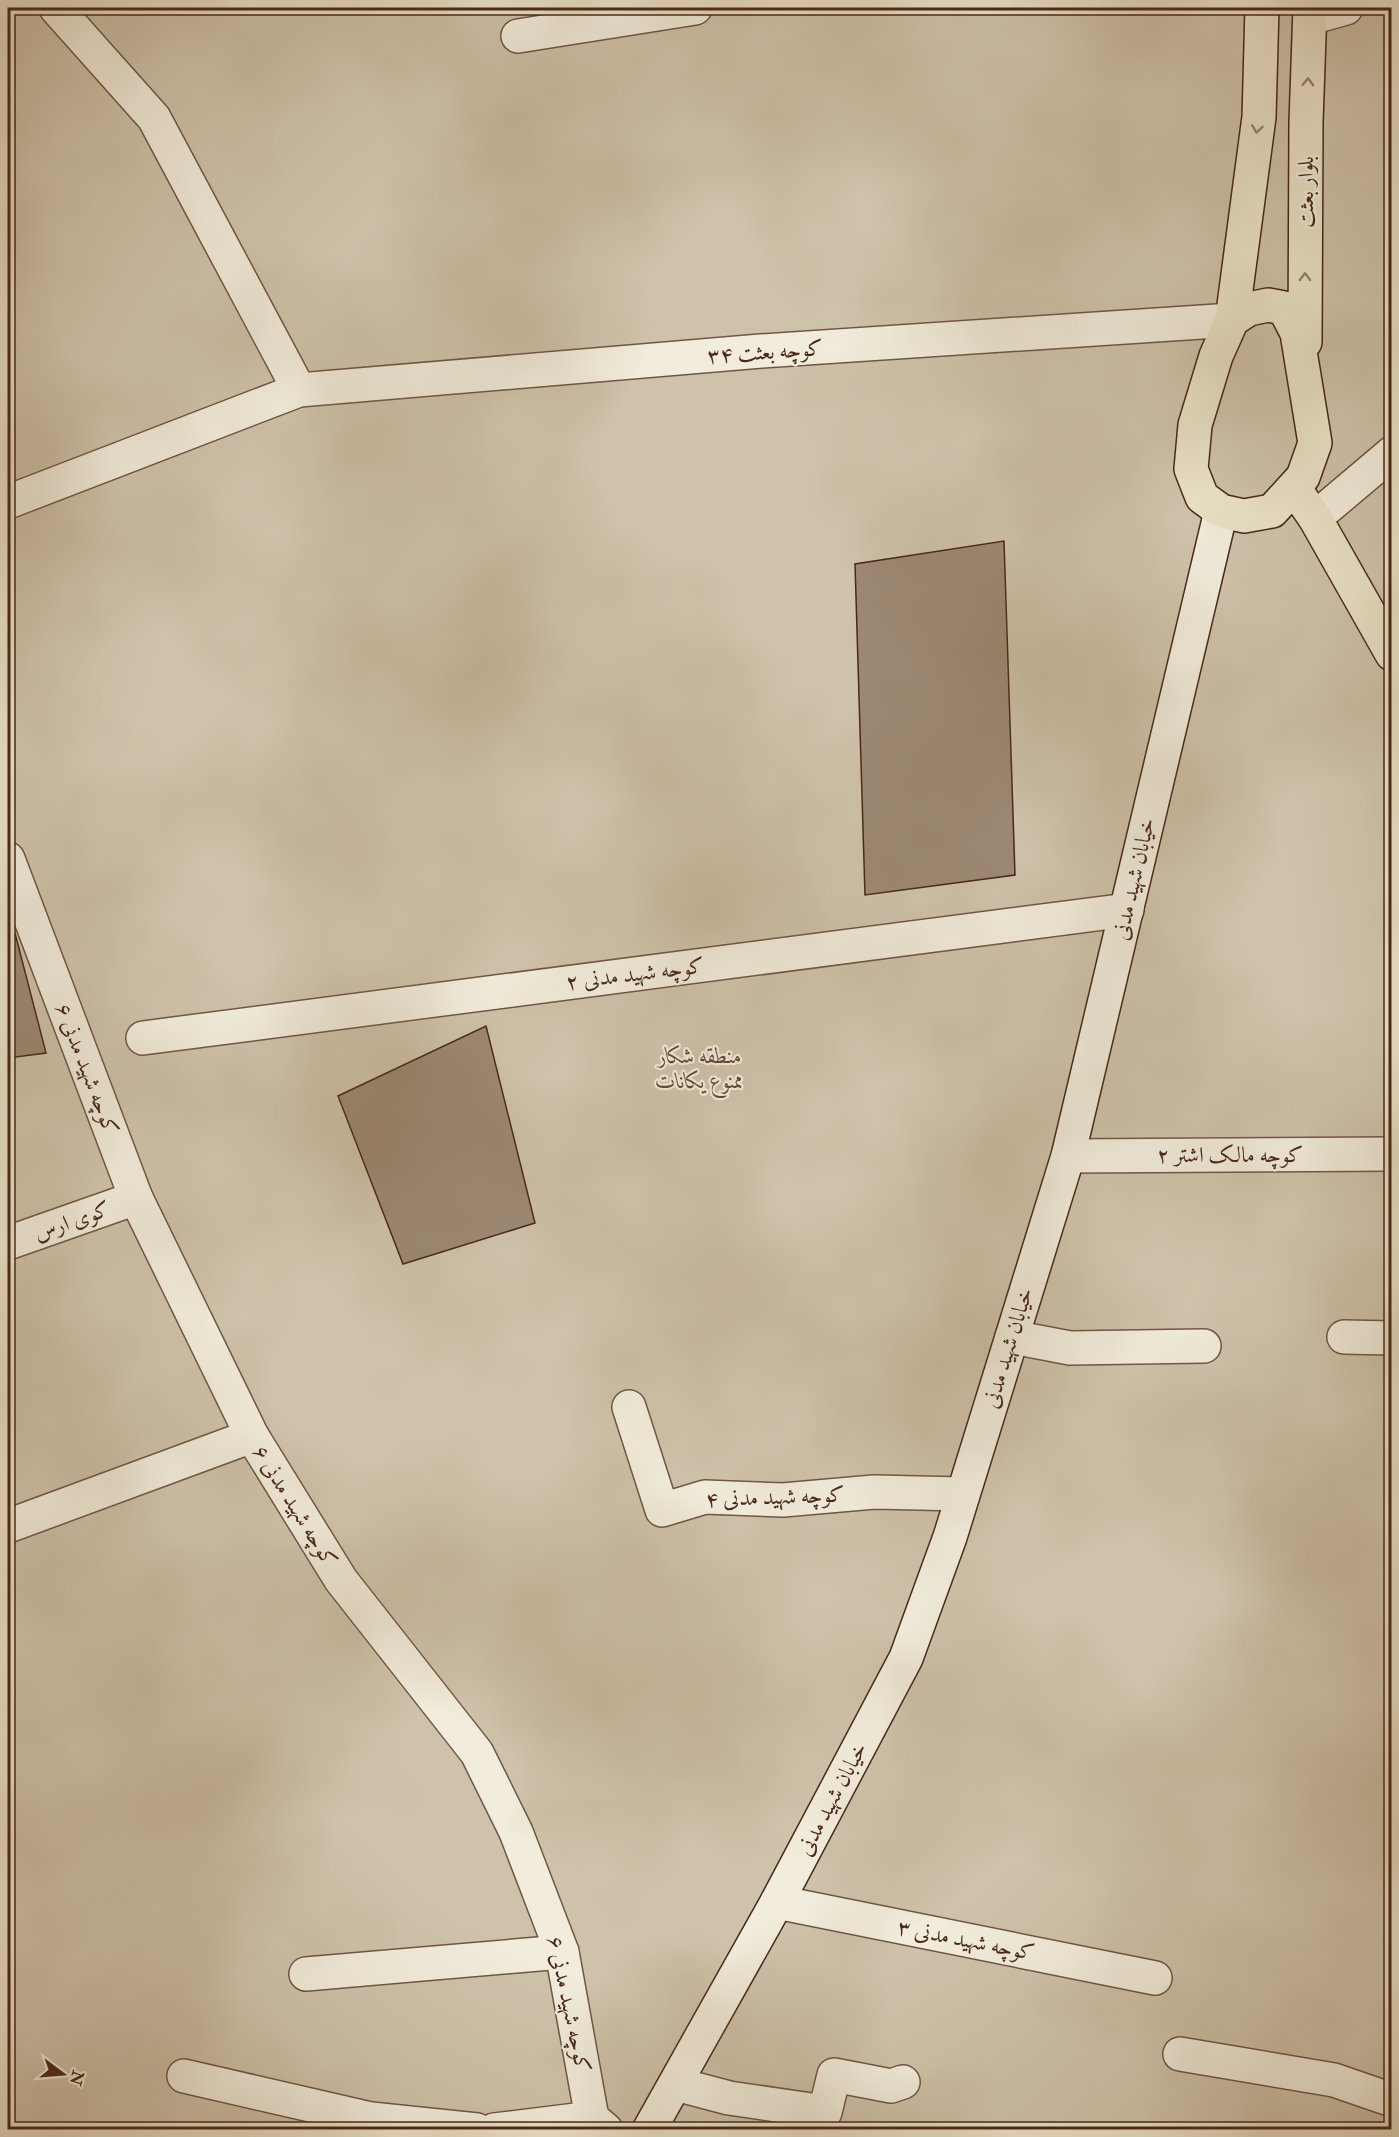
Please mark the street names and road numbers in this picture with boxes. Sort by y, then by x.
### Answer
street label: بلوار بعثت [1292,156,1320,228]
street label: کوچه بعثت ۳۴ [706,334,824,371]
street label: خیابان شهید مدنی [1106,815,1162,943]
street label: کوچه شهید مدنی ۲ [564,952,706,997]
street label: کوچه شهید مدنی ۶ [48,999,125,1139]
street label: کوچه مالک اشتر ۲ [1157,1141,1303,1170]
street label: کوی ارس [30,1195,114,1247]
street label: خیابان شهید مدنی [976,1284,1040,1412]
street label: کوچه شهید مدنی ۶ [245,1440,344,1573]
street label: کوچه شهید مدنی ۴ [705,1481,845,1514]
street label: خیابان شهید مدنی [790,1738,874,1860]
street label: کوچه شهید مدنی ۳ [895,1913,1037,1968]
street label: کوچه شهید مدنی ۶ [540,1933,597,2075]

